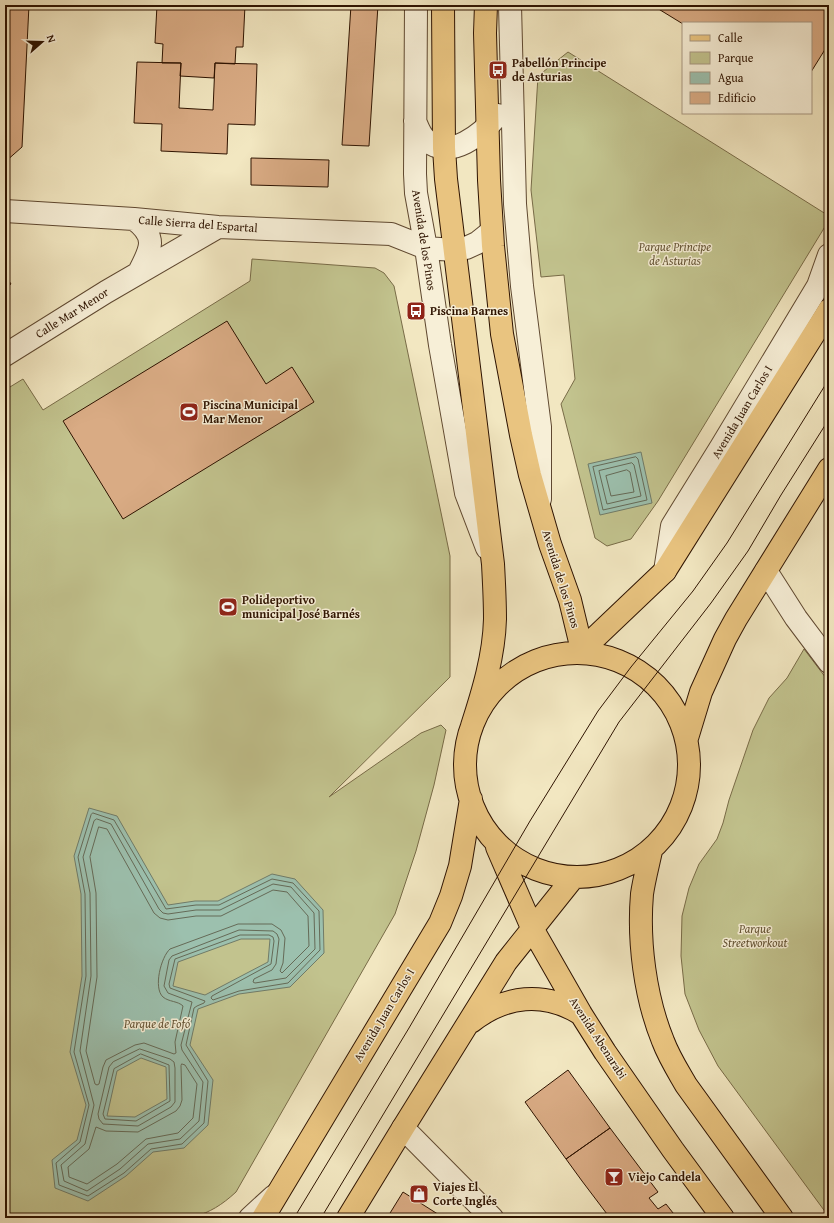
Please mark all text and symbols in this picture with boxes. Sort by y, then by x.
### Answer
north arrow [22,22,62,62]
legend [682,22,812,114]
text: Calle [718,29,743,46]
text: N [43,32,60,45]
text: Parque [718,49,754,66]
place label: Pabellón Principe de Asturias [512,54,607,85]
bus stop icon: Pabellón Principe de Asturias [487,59,509,81]
text: Agua [718,69,744,86]
text: Edificio [718,89,756,106]
street label: Avenida de los Pinos [408,188,441,292]
street label: Calle Sierra del Espartal [138,211,259,236]
park label: Parque Principe de Asturias [638,238,711,269]
street label: Calle Mar Menor [32,283,112,342]
bus stop icon: Piscina Barnes [405,300,427,322]
place label: Piscina Barnes [430,302,508,319]
street label: Avenida Juan Carlos I [707,362,776,462]
place label: Piscina Municipal Mar Menor [203,396,298,427]
sports icon: Piscina Municipal Mar Menor [178,401,200,423]
street label: Avenida de los Pinos [538,528,585,630]
place label: Polideportivo municipal José Barnés [242,591,360,622]
sports icon: Polideportivo municipal José Barnés [217,596,239,618]
park label: Parque Streetworkout [723,920,788,951]
street label: Avenida Juan Carlos I [349,965,418,1065]
street label: Avenida Abenarabi [566,993,632,1082]
park label: Parque de Fofó [123,1015,191,1032]
bar icon: Viejo Candela [603,1166,625,1188]
place label: Viejo Candela [628,1168,702,1185]
place label: Viajes El Corte Inglés [433,1178,497,1209]
shop icon: Viajes El Corte Inglés [408,1183,430,1205]

